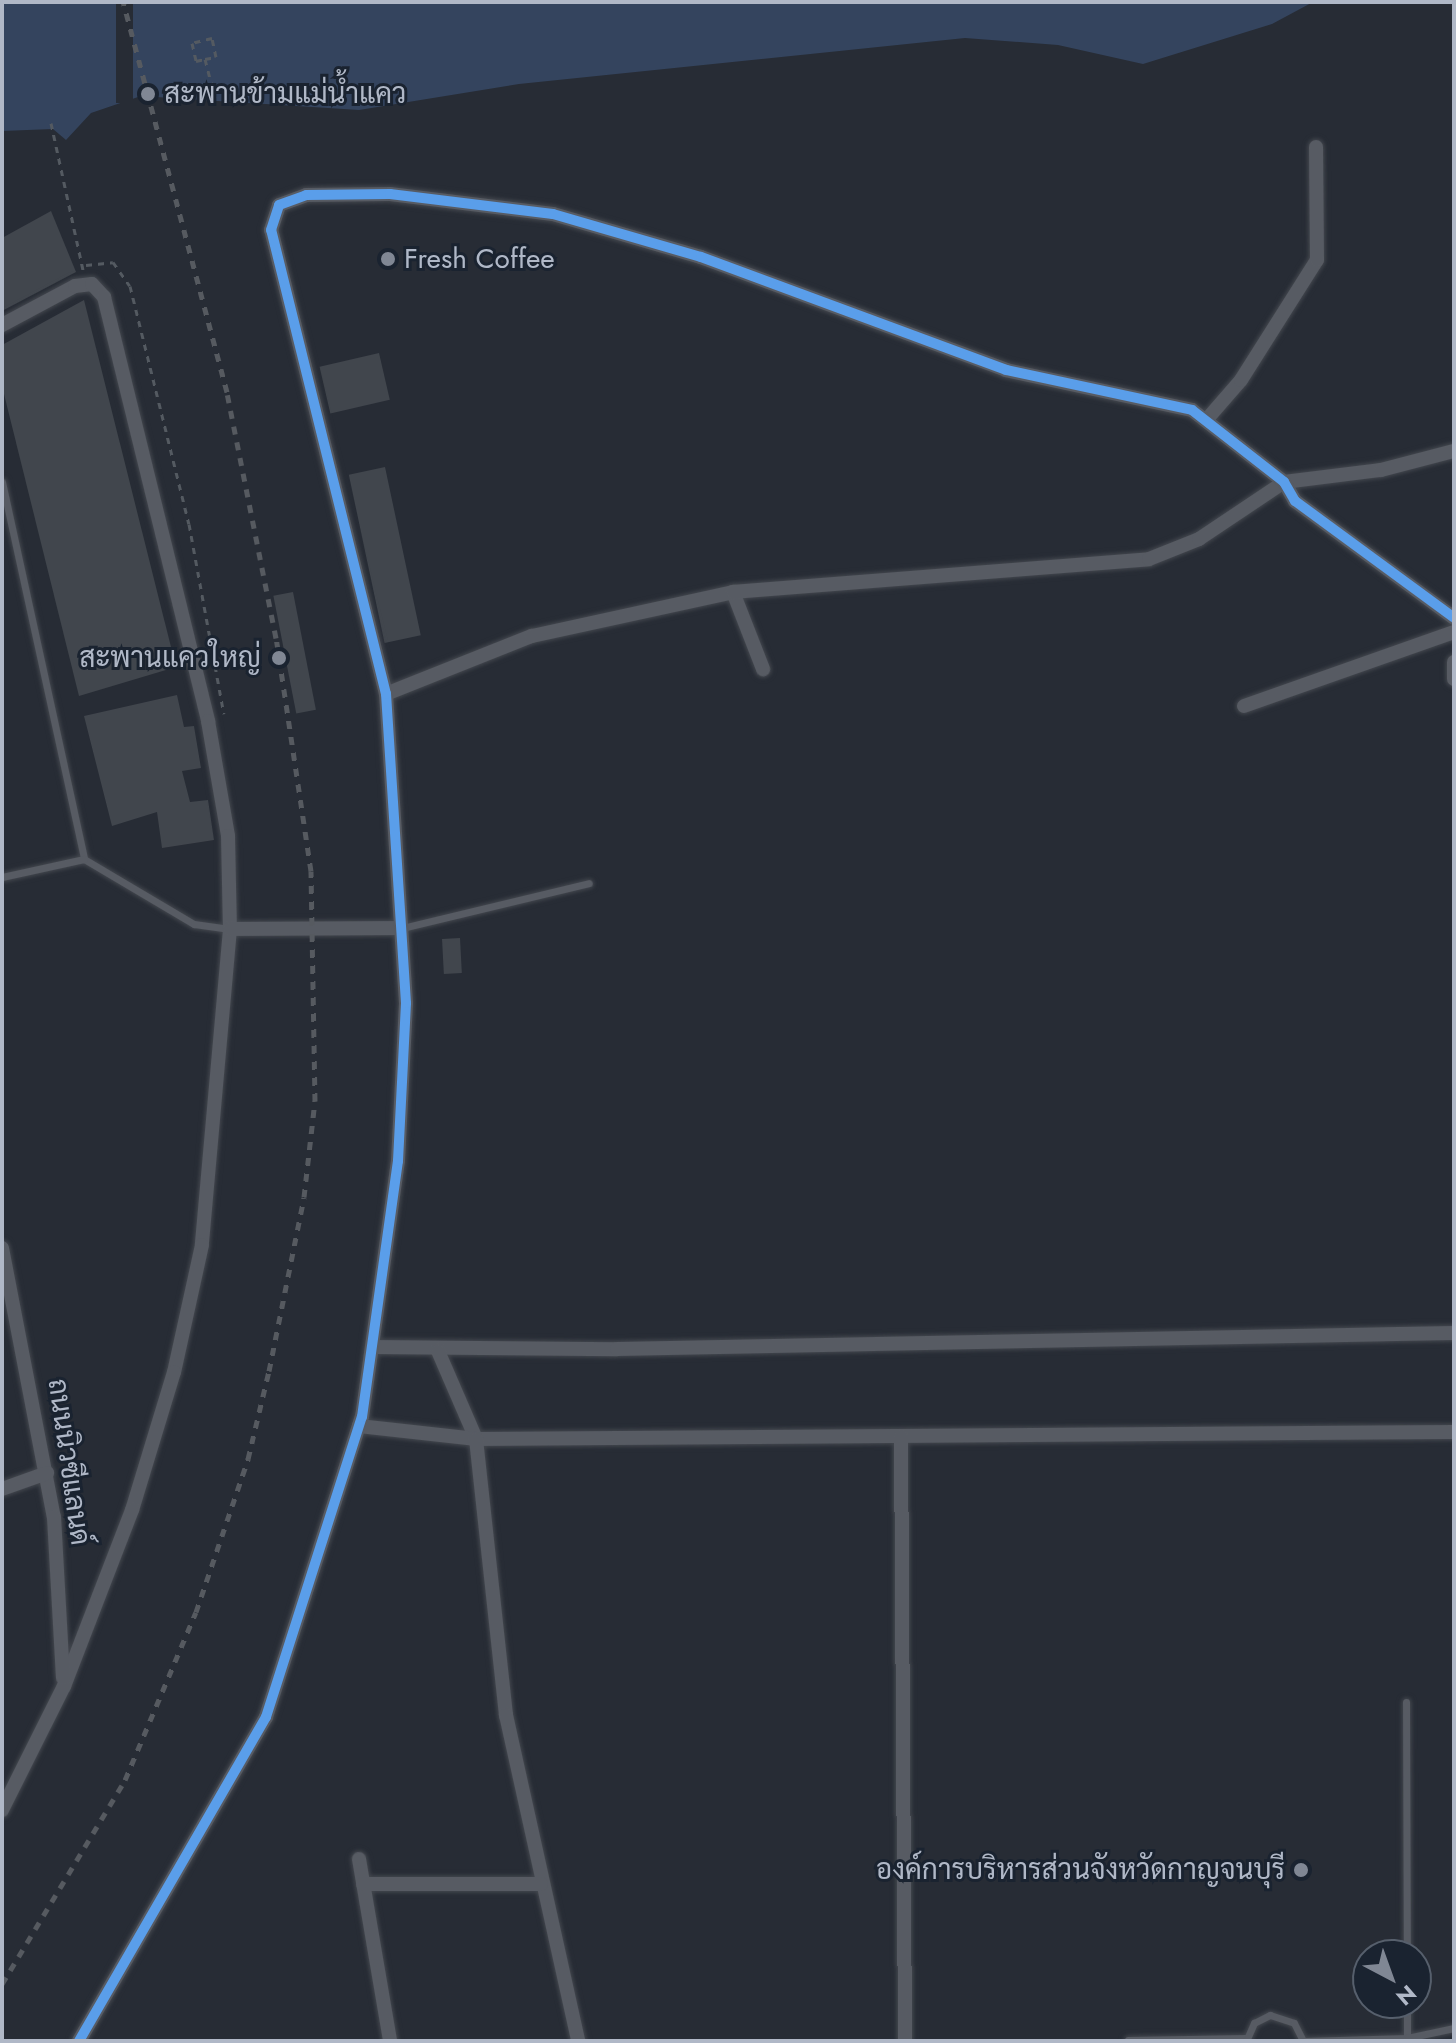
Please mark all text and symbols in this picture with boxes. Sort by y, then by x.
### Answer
place label: สะพานข้ามแม่น้ำแคว [164,77,406,111]
marker: สะพานข้ามแม่น้ำแคว [139,85,157,103]
place label: Fresh Coffee [404,242,555,276]
marker: Fresh Coffee [379,250,397,268]
place label: สะพานแควใหญ่ [79,641,261,675]
marker: สะพานแควใหญ่ [268,647,290,669]
street label: ถนนนิวซีแลนด์ [41,1376,97,1548]
place label: องค์การบริหารส่วนจังหวัดกาญจนบุรี [876,1853,1285,1887]
marker: องค์การบริหารส่วนจังหวัดกาญจนบุรี [1292,1861,1310,1879]
north arrow [1352,1939,1432,2019]
text: N [1389,1978,1424,2013]

